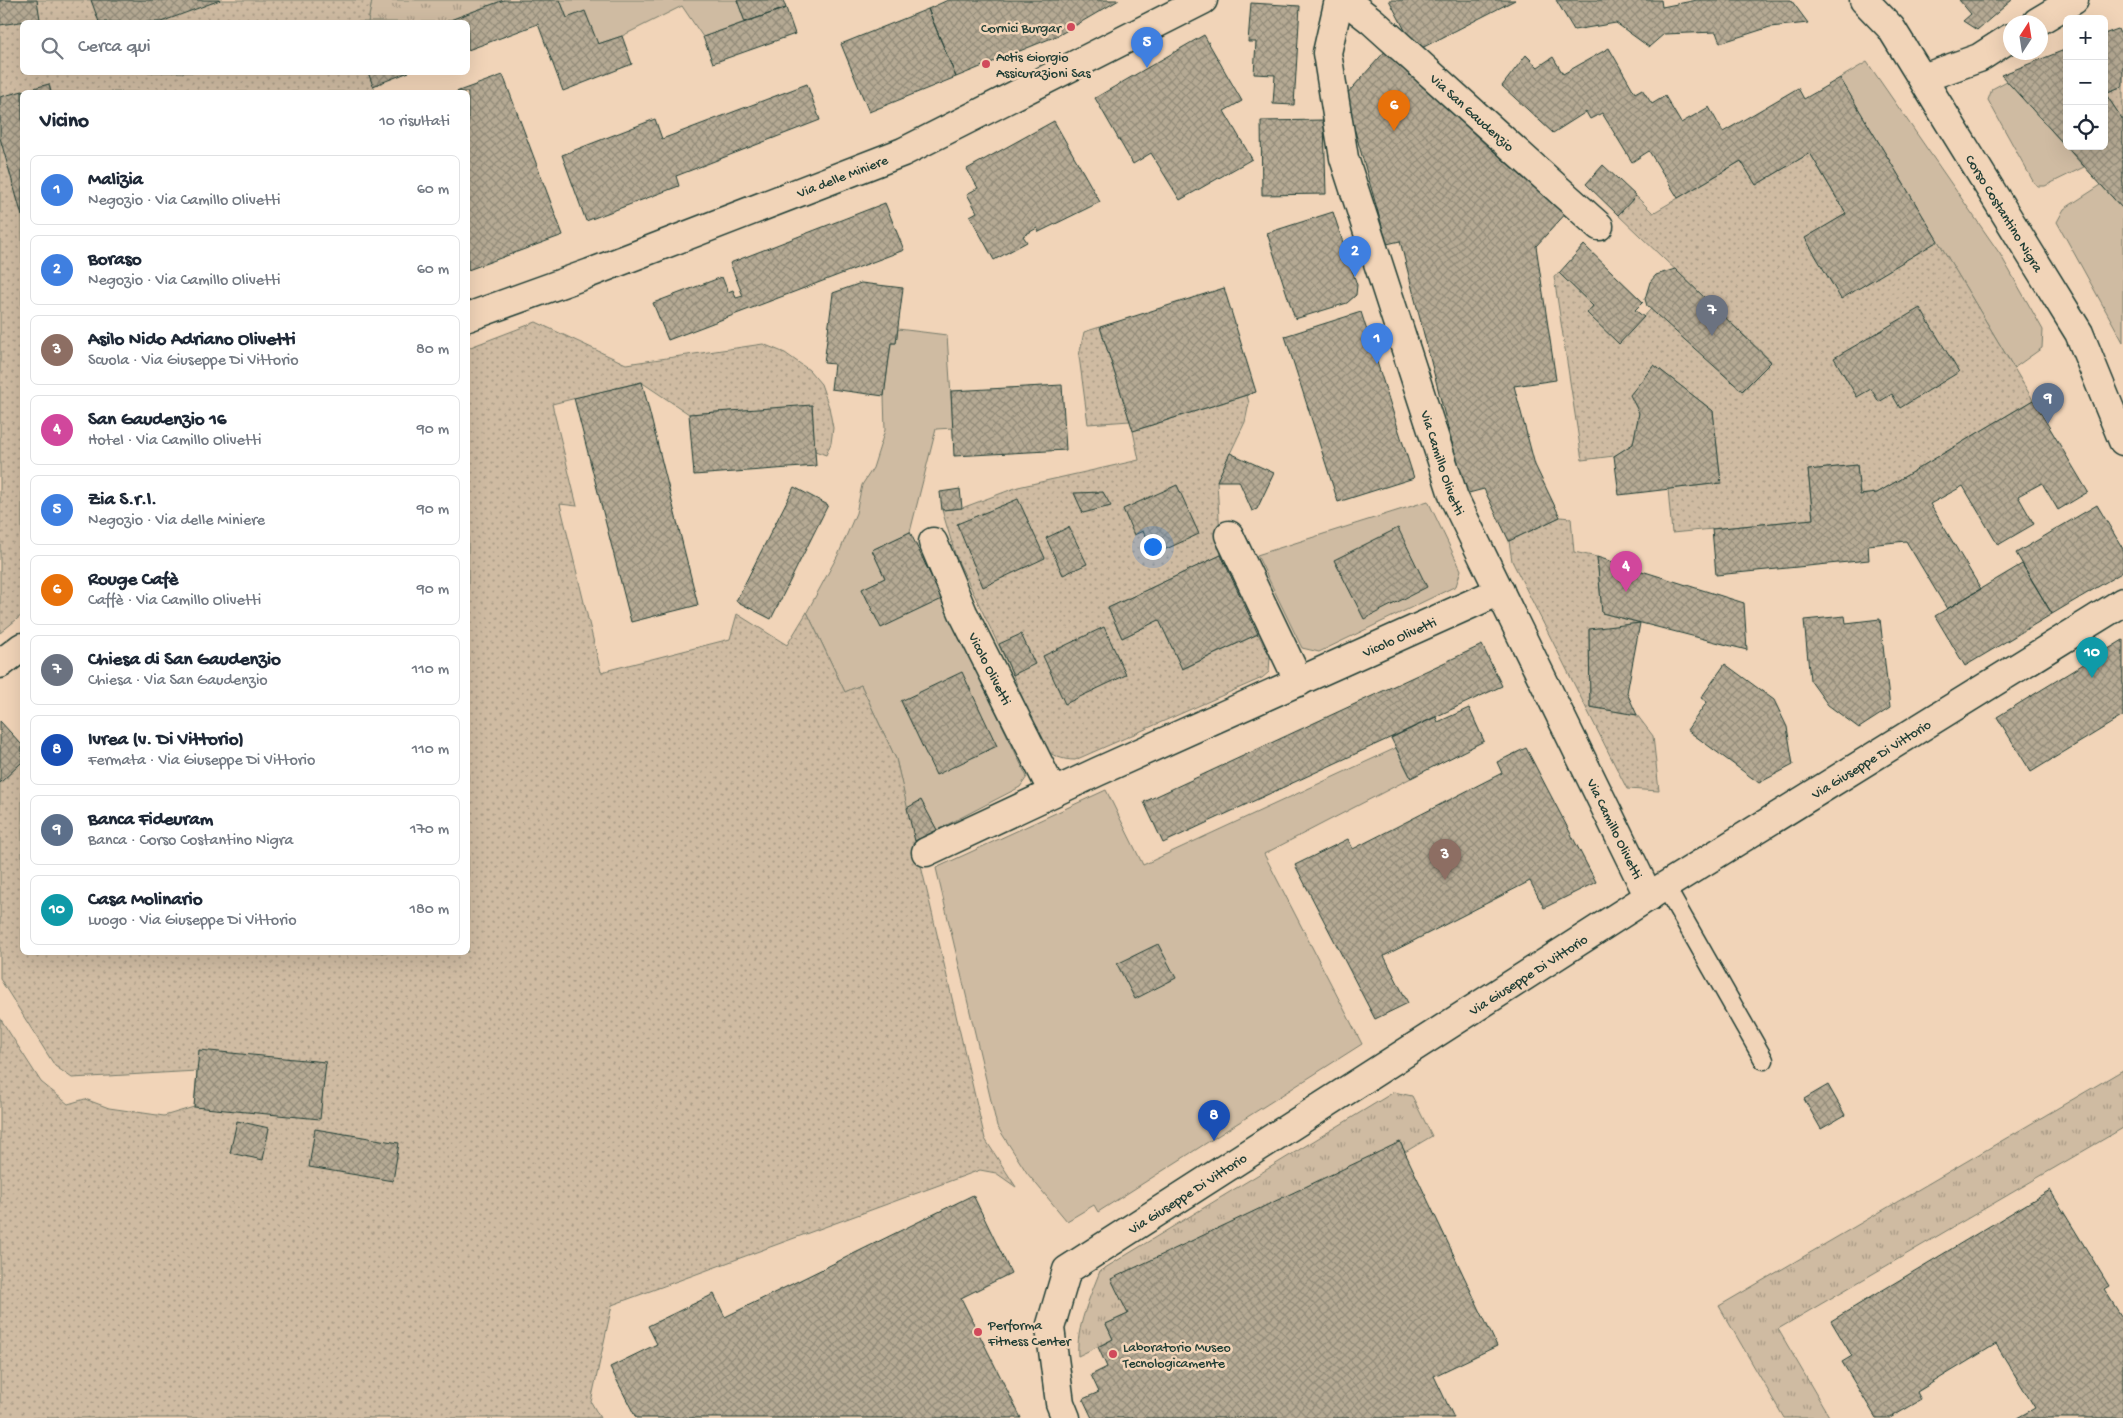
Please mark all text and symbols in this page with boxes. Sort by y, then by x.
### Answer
north arrow [2003,15,2048,60]
map controls [2063,15,2108,150]
button: + [2063,15,2108,60]
search box [20,20,470,75]
place label: Cornici Burgar [981,21,1062,38]
marker: Cornici Burgar [1065,21,1077,33]
pin: 5 [1131,27,1163,68]
icon: search [38,34,66,62]
text: Cerca qui [78,36,151,59]
place label: Actis Giorgio Assicurazioni Sas [996,50,1091,83]
marker: Actis Giorgio Assicurazioni Sas [980,58,992,70]
button: − [2063,60,2108,105]
street label: Via San Gaudenzio [1425,71,1517,156]
pin: 6 [1378,90,1410,131]
button: locate [2063,105,2108,150]
text: Vicino [40,110,89,135]
text: 10 risultati [379,113,450,132]
street label: Via delle Miniere [794,152,892,203]
street label: Corso Costantino Nigra [1960,152,2046,277]
text: Malizia [88,169,143,192]
text: 1 [54,181,60,200]
text: 60 m [417,181,449,200]
text: Negozio · Via Camillo Olivetti [88,192,281,211]
pin: 2 [1339,236,1371,277]
text: Boraso [88,249,142,272]
text: 2 [53,261,61,280]
text: 60 m [417,261,449,280]
text: Negozio · Via Camillo Olivetti [88,272,281,291]
pin: 7 [1696,295,1728,336]
pin: 1 [1361,323,1393,364]
text: Asilo Nido Adriano Olivetti [88,329,296,352]
text: 3 [53,341,61,360]
text: 80 m [416,341,449,360]
text: Scuola · Via Giuseppe Di Vittorio [88,352,299,371]
pin: 9 [2032,383,2064,424]
street label: Via Camillo Olivetti [1415,408,1467,519]
text: San Gaudenzio 16 [88,409,226,432]
text: 4 [53,421,61,440]
text: 90 m [417,421,449,440]
text: Hotel · Via Camillo Olivetti [88,432,261,451]
text: Zia S.r.l. [88,489,157,512]
text: 5 [53,501,61,520]
text: 90 m [417,501,449,520]
text: Negozio · Via delle Miniere [88,512,265,531]
your location [1140,534,1166,560]
pin: 4 [1610,551,1642,592]
text: Rouge Cafè [88,569,178,592]
text: 6 [53,581,61,600]
text: 90 m [417,581,449,600]
text: Caffè · Via Camillo Olivetti [88,592,261,611]
street label: Vicolo Olivetti [1360,615,1440,663]
street label: Vicolo Olivetti [963,629,1014,709]
pin: 10 [2076,637,2108,678]
text: Chiesa di San Gaudenzio [88,649,281,672]
text: 7 [53,661,61,680]
text: 110 m [412,661,449,680]
text: Chiesa · Via San Gaudenzio [88,672,268,691]
street label: Via Giuseppe Di Vittorio [1808,717,1935,805]
text: Ivrea (v. Di Vittorio) [88,729,244,752]
text: 8 [53,741,61,760]
text: 110 m [412,741,449,760]
text: Fermata · Via Giuseppe Di Vittorio [88,752,315,771]
street label: Via Camillo Olivetti [1581,776,1645,883]
text: Banca Fideuram [88,809,213,832]
text: 9 [53,821,61,840]
text: 170 m [410,821,449,840]
text: Banca · Corso Costantino Nigra [88,832,293,851]
pin: 3 [1429,839,1461,880]
text: Casa Molinario [88,889,203,912]
text: 10 [49,901,65,920]
text: 180 m [410,901,449,920]
text: Luogo · Via Giuseppe Di Vittorio [88,912,297,931]
street label: Via Giuseppe Di Vittorio [1466,932,1592,1021]
pin: 8 [1198,1100,1230,1141]
street label: Via Giuseppe Di Vittorio [1125,1151,1251,1240]
place label: Performa Fitness Center [987,1318,1072,1351]
marker: Performa Fitness Center [972,1326,984,1338]
place label: Laboratorio Museo Tecnologicamente [1122,1340,1231,1373]
marker: Laboratorio Museo Tecnologicamente [1107,1348,1119,1360]

